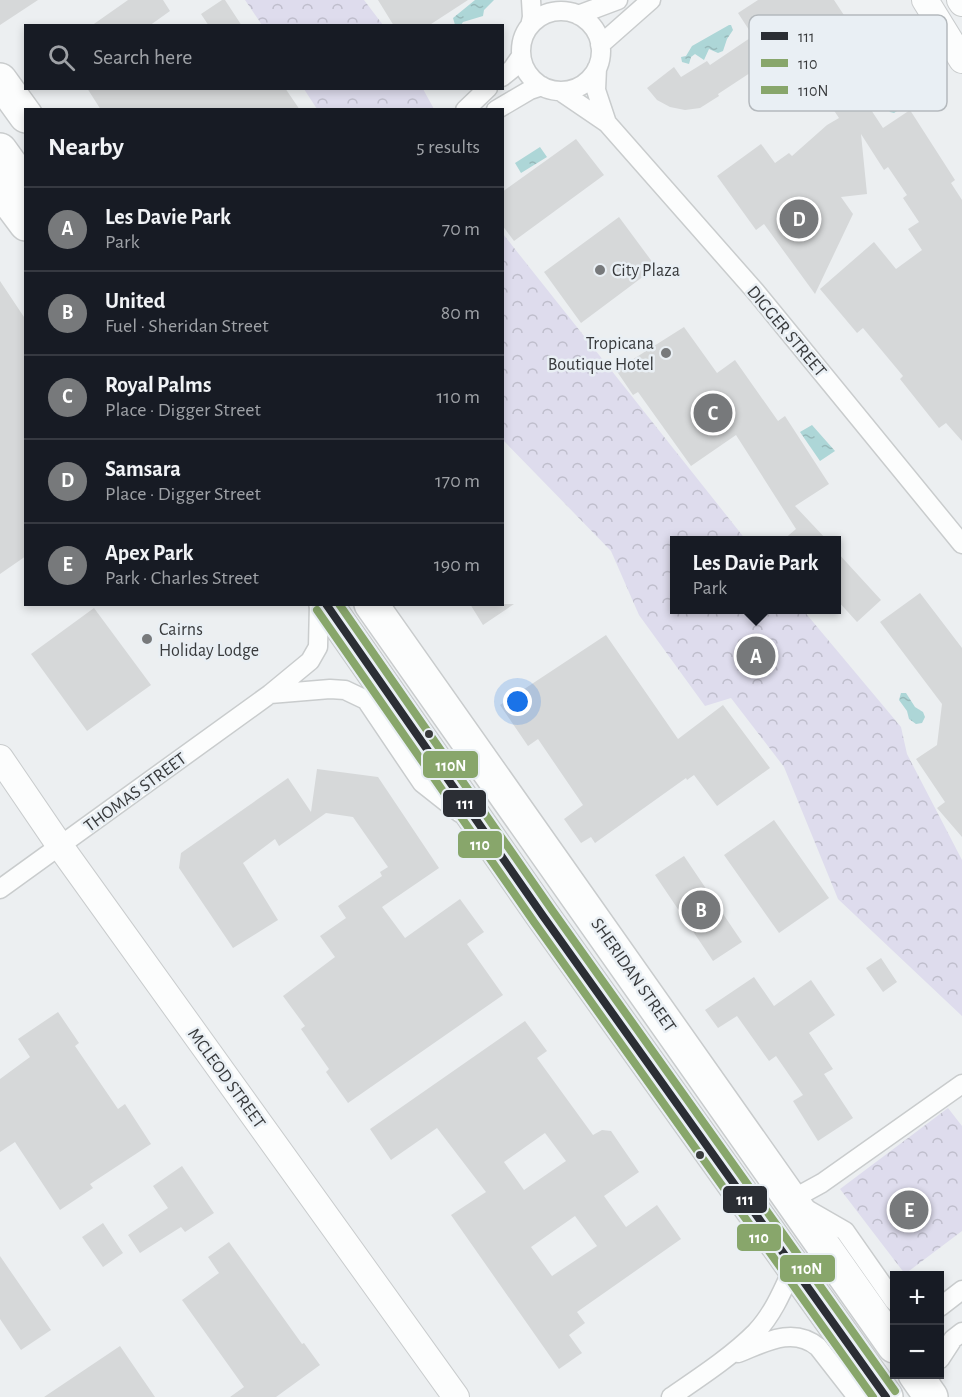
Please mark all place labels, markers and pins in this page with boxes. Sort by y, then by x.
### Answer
pin: D [780,196,818,242]
place label: City Plaza [612,262,680,280]
marker: City Plaza [593,263,607,277]
place label: Tropicana Boutique Hotel [548,335,654,374]
marker: Tropicana Boutique Hotel [659,346,673,360]
pin: C [694,390,732,436]
place label: Cairns Holiday Lodge [159,621,259,660]
marker: Cairns Holiday Lodge [140,632,154,646]
pin: A [736,634,776,678]
unlabelled marker [423,728,435,740]
pin: B [682,888,720,932]
unlabelled marker [694,1149,706,1161]
pin: E [890,1188,928,1232]

